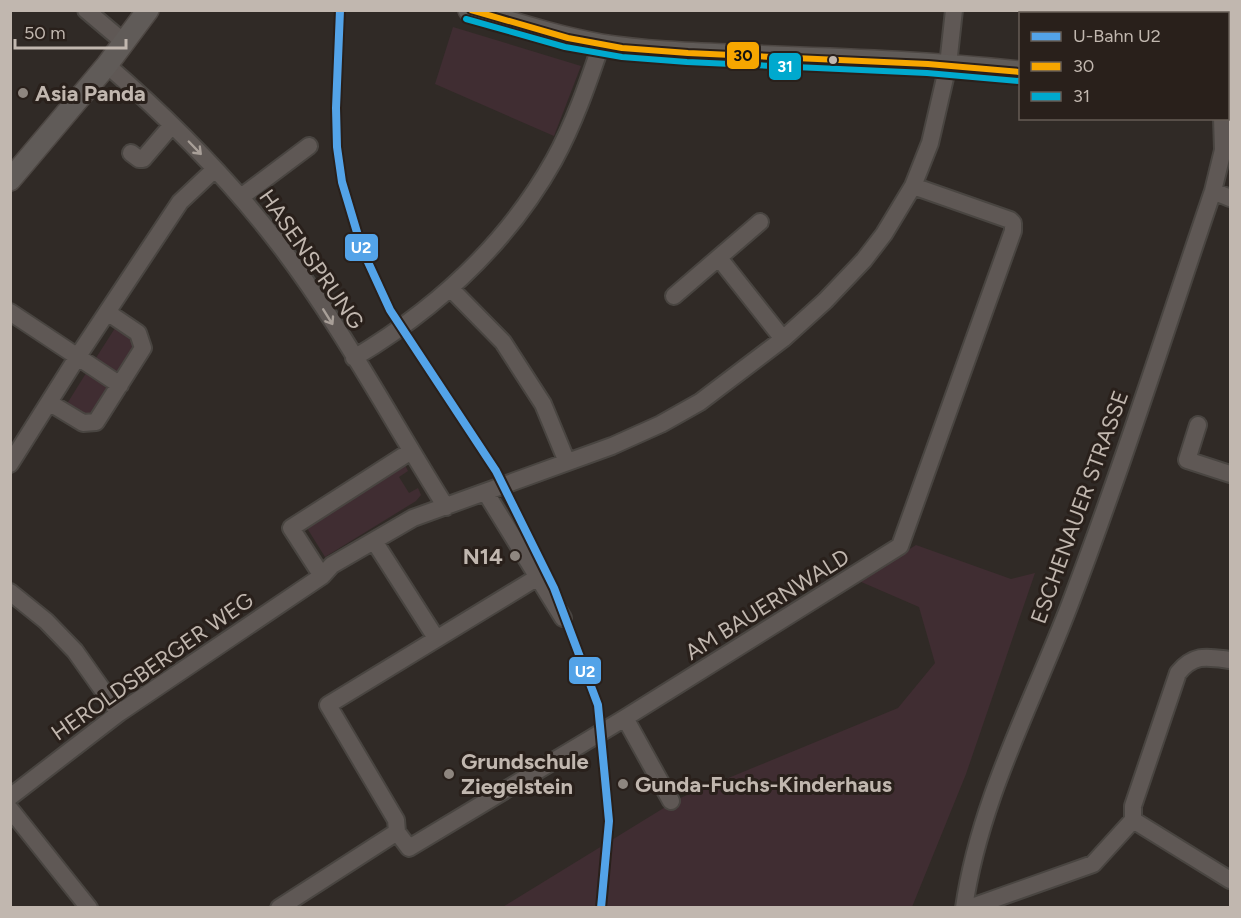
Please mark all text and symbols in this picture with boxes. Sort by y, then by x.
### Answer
scale bar [15,12,126,50]
legend [1019,12,1229,120]
text: 50 m [24,22,66,44]
text: U-Bahn U2 [1073,25,1161,47]
line badge: 30 [726,41,760,70]
text: 30 [733,46,753,65]
line badge: 31 [768,52,802,81]
unlabelled marker [827,54,839,66]
text: 30 [1073,55,1094,77]
text: 31 [777,57,793,76]
place label: Asia Panda [35,80,146,107]
text: 31 [1073,85,1090,107]
marker: Asia Panda [16,86,30,100]
one-way arrow [188,141,202,156]
street label: HASENSPRUNG [253,184,370,334]
line badge: U2 [344,233,379,262]
text: U2 [351,238,371,257]
one-way arrow [322,309,335,326]
street label: ESCHENAUER STRASSE [1025,387,1134,627]
place label: N14 [463,543,503,570]
street label: AM BAUERNWALD [680,543,854,666]
marker: N14 [508,549,522,563]
street label: HEROLDSBERGER WEG [46,586,259,746]
line badge: U2 [568,656,602,685]
text: U2 [575,662,595,681]
place label: Grundschule Ziegelstein [461,748,589,800]
marker: Grundschule Ziegelstein [442,767,456,781]
place label: Gunda-Fuchs-Kinderhaus [635,771,892,798]
marker: Gunda-Fuchs-Kinderhaus [616,777,630,791]

